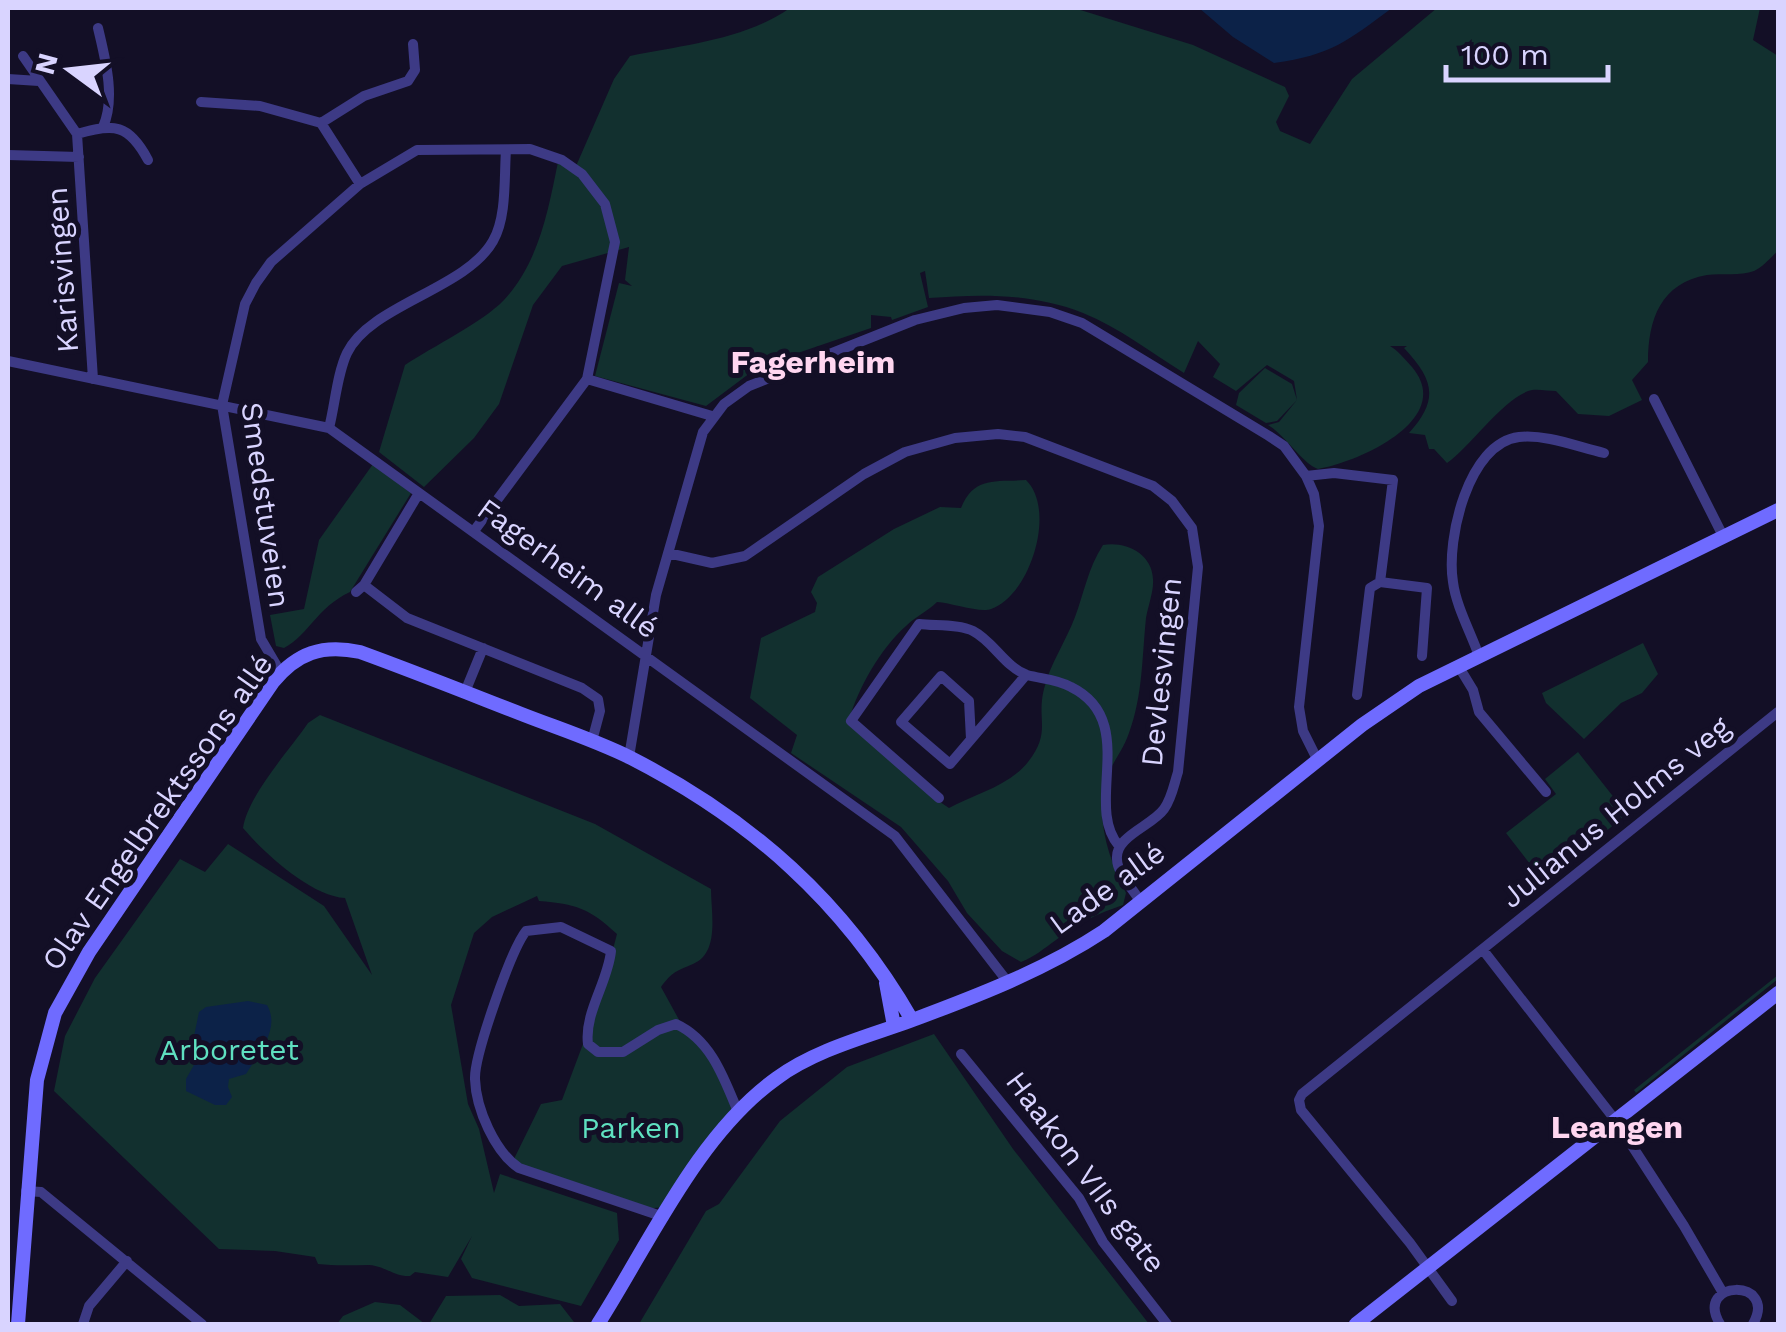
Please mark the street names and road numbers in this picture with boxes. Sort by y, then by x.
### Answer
street label: Karisvingen [39,186,85,354]
street label: Smedstuveien [234,400,298,610]
street label: Fagerheim allé [471,491,665,645]
street label: Devlesvingen [1134,576,1188,768]
street label: Olav Engelbrektssons allé [34,647,280,977]
street label: Julianus Holms veg [1494,709,1736,915]
street label: Lade allé [1043,834,1171,942]
street label: Haakon VIIs gate [999,1064,1173,1280]

